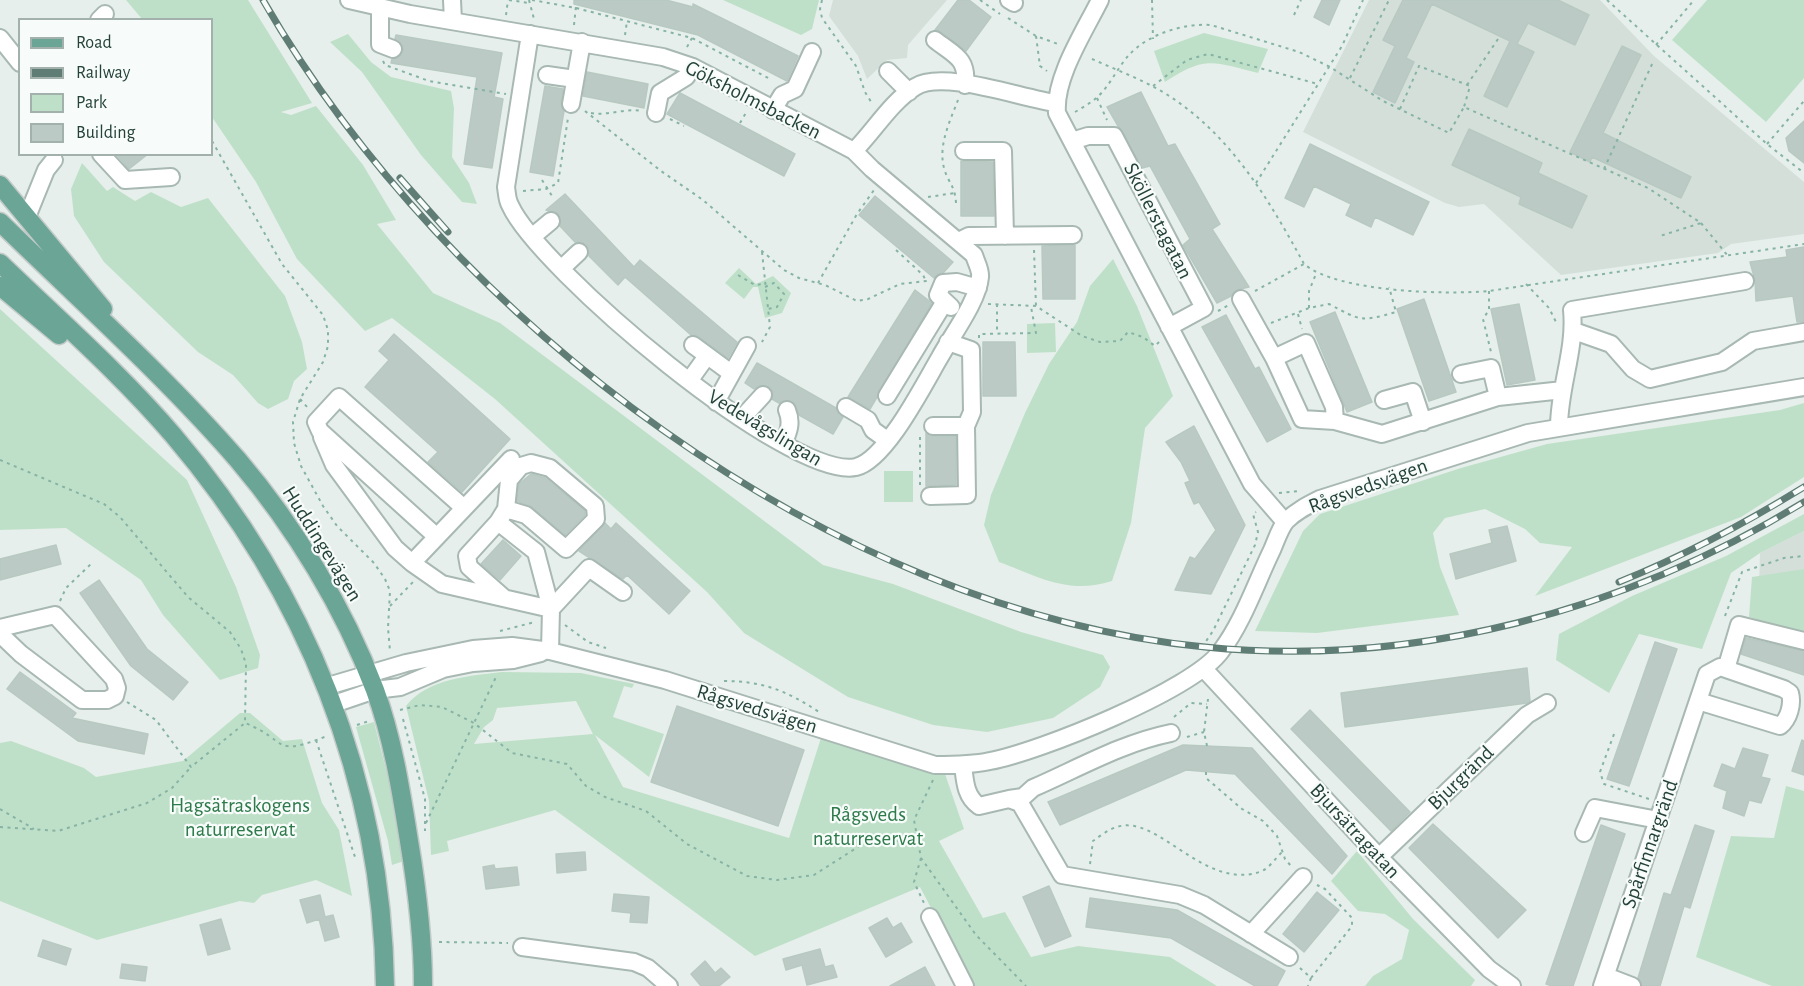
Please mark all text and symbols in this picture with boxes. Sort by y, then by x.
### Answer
legend [18,18,213,156]
text: Road [76,34,112,52]
street label: Göksholmsbacken [681,55,825,145]
text: Railway [76,64,130,82]
text: Park [76,94,107,112]
text: Building [76,124,135,142]
street label: Sköllerstagatan [1118,159,1198,283]
street label: Vedevågslingan [703,384,827,472]
street label: Rågsvedsvägen [1305,453,1431,519]
street label: Huddingevägen [276,482,368,606]
street label: Rågsvedsvägen [694,679,820,739]
street label: Bjurgränd [1423,740,1499,816]
street label: Spårfinnargränd [1616,776,1684,912]
street label: Bjursätragatan [1304,778,1406,884]
park label: Hagsätraskogens naturreservat [170,793,310,843]
park label: Rågsveds naturreservat [813,802,923,852]

